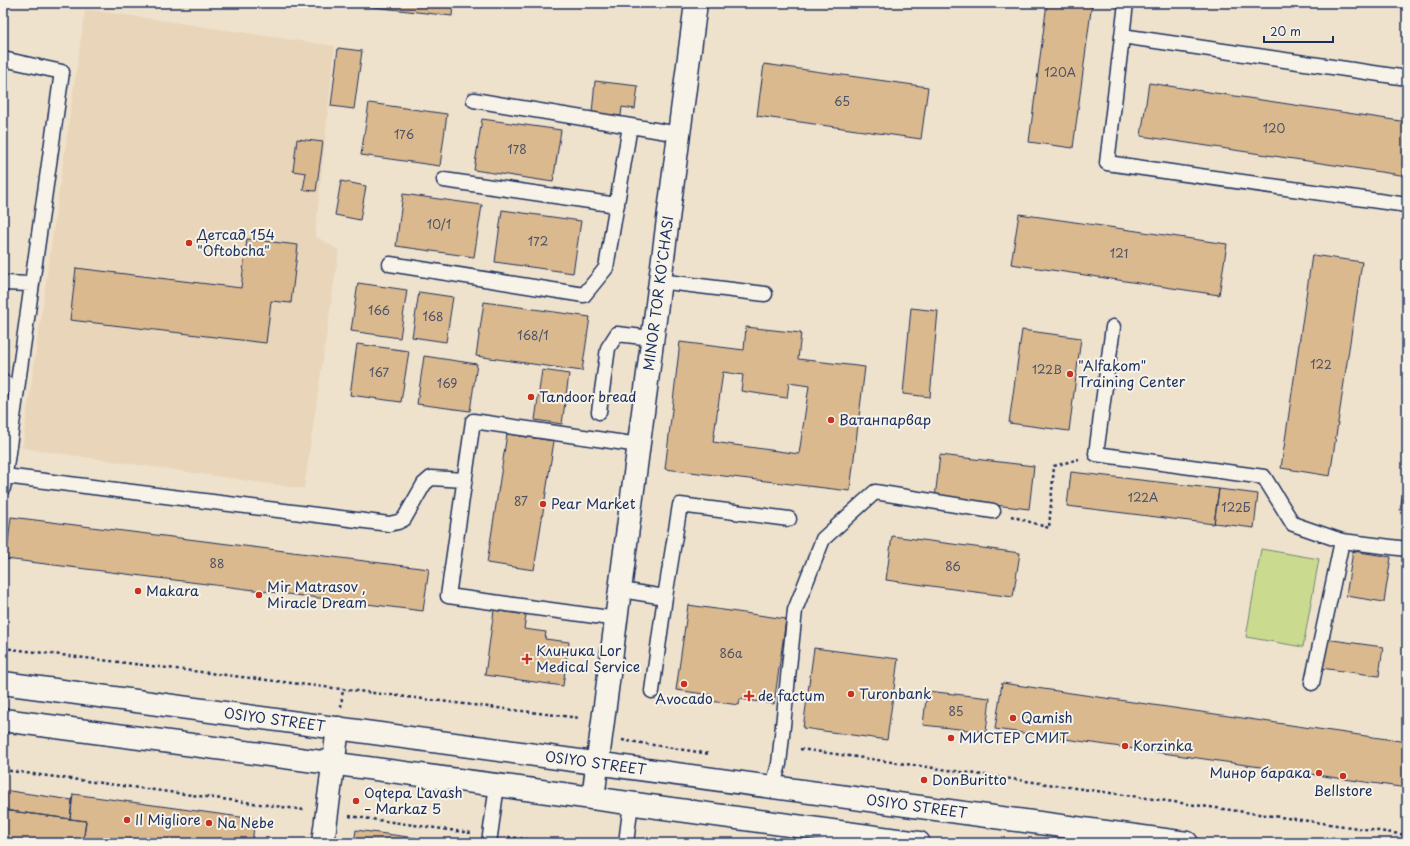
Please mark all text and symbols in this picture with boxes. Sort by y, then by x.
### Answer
scale bar [1264,18,1333,44]
text: 20 m [1270,22,1301,40]
house number: 120А [1044,63,1076,81]
house number: 65 [834,92,850,110]
house number: 120 [1263,119,1285,137]
house number: 176 [394,125,414,143]
house number: 178 [507,140,527,158]
street label: MINOR TOR KO'CHASI [637,214,678,372]
house number: 10/1 [427,215,451,233]
place label: Детсад 154 "Oftobcha" [196,224,275,261]
house number: 172 [528,232,548,250]
marker: Детсад 154 "Oftobcha" [184,238,194,248]
house number: 121 [1110,244,1128,262]
house number: 166 [368,301,390,319]
house number: 168 [422,307,444,325]
house number: 168/1 [517,326,549,344]
place label: "Alfakom" Training Center [1078,355,1186,392]
house number: 122 [1310,355,1332,373]
house number: 122B [1032,360,1062,378]
house number: 167 [369,363,389,381]
marker: "Alfakom" Training Center [1065,369,1075,379]
house number: 169 [437,374,457,392]
place label: Tandoor bread [539,386,636,407]
marker: Tandoor bread [526,392,536,402]
place label: Ватанпарвар [839,409,931,430]
marker: Ватанпарвар [826,415,836,425]
house number: 122A [1128,488,1158,506]
house number: 87 [514,492,528,510]
place label: Pear Market [551,493,636,514]
house number: 122Б [1221,498,1251,516]
marker: Pear Market [538,499,548,509]
house number: 88 [210,554,224,572]
house number: 86 [945,557,961,575]
place label: Mir Matrasov , Miracle Dream [267,576,367,613]
place label: Makara [146,580,199,601]
marker: Makara [133,586,143,596]
marker: Mir Matrasov , Miracle Dream [254,590,264,600]
place label: Клиника Lor Medical Service [536,640,640,677]
house number: 86a [719,644,743,662]
marker: Клиника Lor Medical Service [521,653,533,665]
marker: Avocado [679,679,689,689]
place label: Turonbank [859,683,932,704]
place label: de factum [758,685,825,706]
place label: Avocado [655,688,713,709]
marker: Turonbank [846,689,856,699]
marker: de factum [743,690,755,702]
street label: OSIYO STREET [223,702,327,736]
house number: 85 [949,702,963,720]
place label: Qamish [1021,707,1073,728]
marker: Qamish [1008,713,1018,723]
place label: МИСТЕР СМИТ [959,727,1069,748]
marker: МИСТЕР СМИТ [946,733,956,743]
place label: Korzinka [1133,735,1193,756]
marker: Korzinka [1120,741,1130,751]
street label: OSIYO STREET [544,745,648,780]
place label: Минор барака [1209,762,1311,783]
marker: Минор барака [1314,768,1324,778]
place label: DonBuritto [932,769,1007,790]
marker: Bellstore [1338,771,1348,781]
marker: DonBuritto [919,775,929,785]
place label: Bellstore [1313,780,1373,801]
place label: Oqtepa Lavash – Markaz 5 [364,782,463,819]
street label: OSIYO STREET [865,789,969,823]
marker: Oqtepa Lavash – Markaz 5 [351,796,361,806]
place label: Il Migliore [135,809,201,830]
place label: Na Nebe [217,812,274,833]
marker: Il Migliore [122,815,132,825]
marker: Na Nebe [204,818,214,828]

